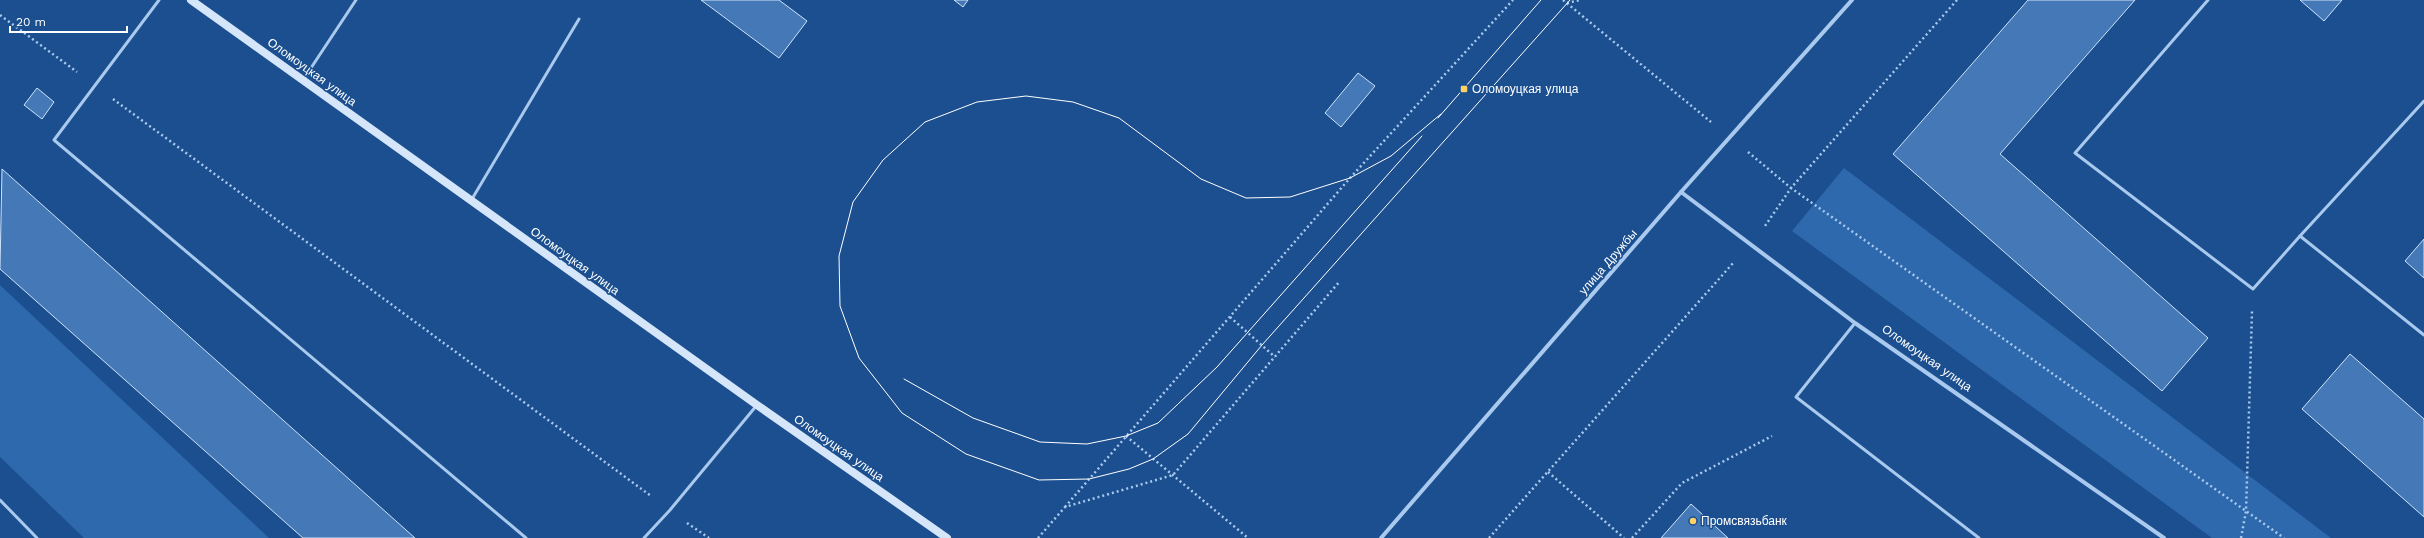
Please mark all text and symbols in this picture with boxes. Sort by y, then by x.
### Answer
scale bar [10,8,127,34]
text: 20 m [16,15,46,29]
street label: Оломоуцкая улица [265,35,359,109]
place label: Оломоуцкая улица [1472,82,1579,96]
marker: Оломоуцкая улица [1459,84,1469,94]
street label: Оломоуцкая улица [528,224,622,298]
street label: улица Дружбы [1576,227,1640,297]
street label: Оломоуцкая улица [1879,322,1975,394]
street label: Оломоуцкая улица [791,412,887,484]
place label: Промсвязьбанк [1701,514,1788,528]
marker: Промсвязьбанк [1688,516,1698,526]

